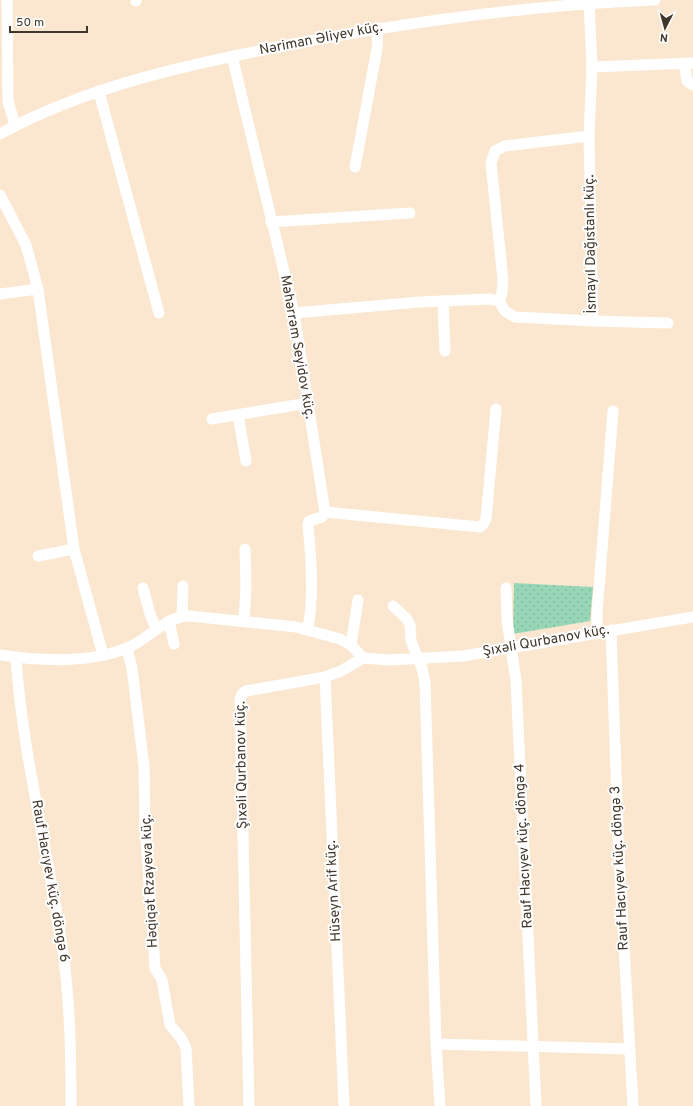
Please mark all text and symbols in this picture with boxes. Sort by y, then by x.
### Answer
scale bar [10,8,87,34]
north arrow [645,8,685,48]
text: 50 m [16,15,44,31]
street label: Nəriman Əliyev küç. [258,19,384,59]
text: N [659,30,669,44]
street label: İsmayıl Dağıstanlı küç. [580,174,601,314]
street label: Məhərrəm Seyidov küç. [276,274,318,420]
street label: Şıxəli Qurbanov küç. [481,621,611,661]
street label: Şıxəli Qurbanov küç. [232,701,252,829]
street label: Rauf Hacıyev küç. döngə 4 [511,763,537,929]
street label: Rauf Hacıyev küç. döngə 3 [607,785,633,951]
street label: Rauf Hacıyev küç. döngə 6 [27,798,73,964]
street label: Həqiqət Rzayeva küç. [138,814,162,948]
street label: Hüseyn Arif küç. [323,840,345,942]

